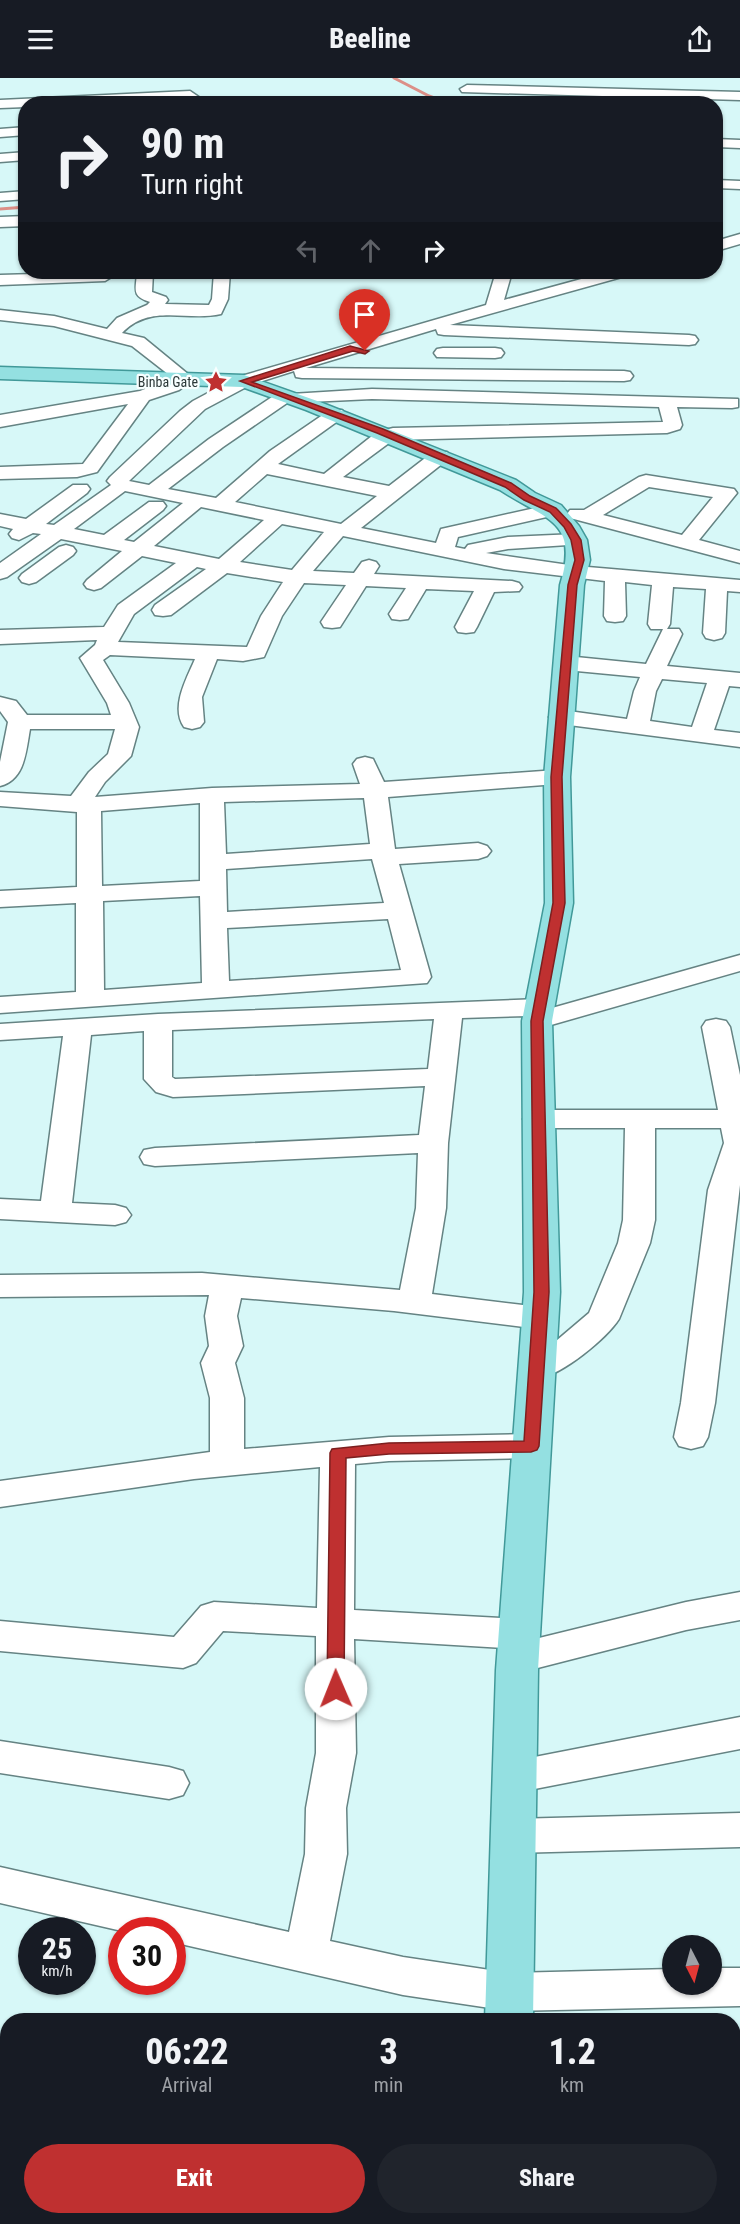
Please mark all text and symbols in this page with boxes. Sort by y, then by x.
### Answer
icon: menu [24,23,57,56]
text: Beeline [329,23,411,55]
icon: share [683,23,716,56]
text: 90 m [141,119,224,168]
icon: right [42,120,120,198]
text: Turn right [141,169,243,201]
icon: left [291,234,324,267]
icon: ahead [354,234,387,267]
icon: right [417,234,450,267]
pin [339,289,390,351]
icon: arrive [348,298,381,331]
place icon: Binba Gate [203,369,229,395]
place label: Binba Gate [138,374,198,390]
position arrow [304,1657,368,1721]
speed limit sign: 30 [108,1917,186,1995]
text: 25 [42,1931,72,1966]
north arrow [662,1935,722,1995]
map controls [662,1935,722,1995]
text: km/h [42,1962,72,1980]
text: 06:22 [145,2031,229,2073]
text: 3 [379,2031,398,2073]
text: 1.2 [548,2031,596,2073]
text: Arrival [161,2073,212,2097]
text: min [374,2073,403,2097]
text: km [560,2073,584,2097]
button: Exit [24,2144,365,2213]
button: Share [377,2144,717,2213]

